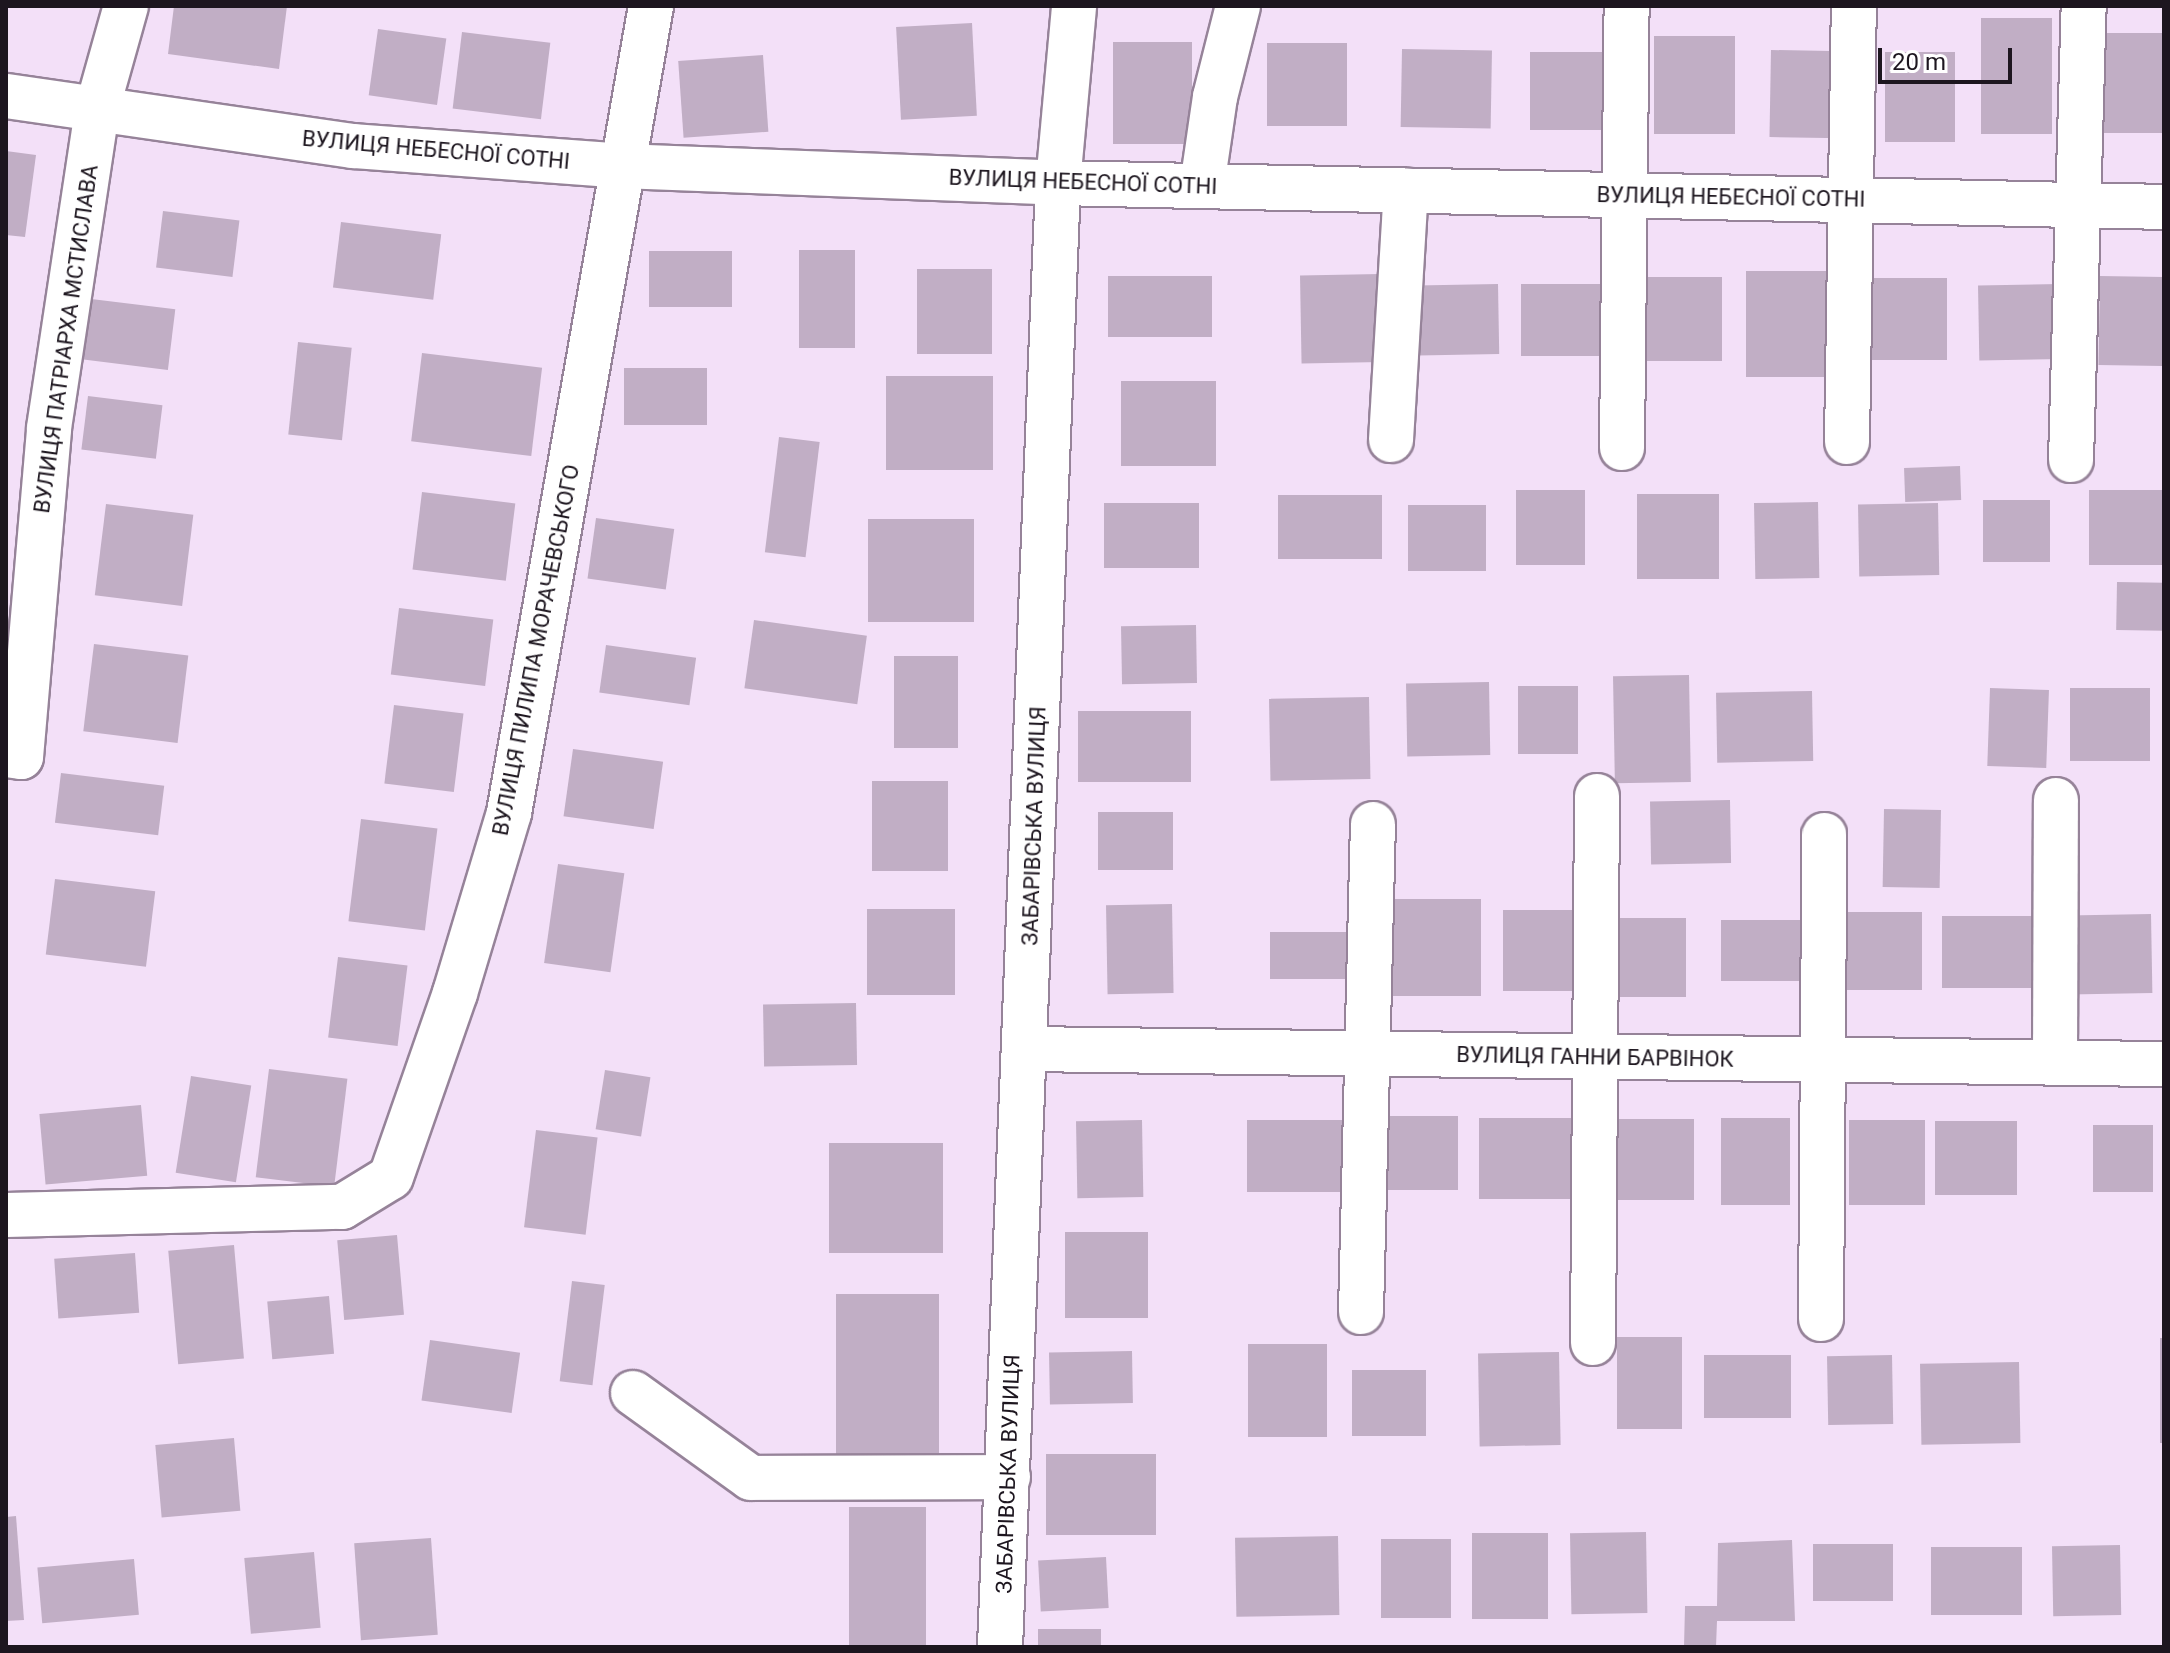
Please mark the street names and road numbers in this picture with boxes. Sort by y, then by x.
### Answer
street label: ВУЛИЦЯ НЕБЕСНОЇ СОТНІ [301,125,571,175]
street label: ВУЛИЦЯ ПАТРІАРХА МСТИСЛАВА [28,163,104,515]
street label: ВУЛИЦЯ НЕБЕСНОЇ СОТНІ [948,164,1218,200]
street label: ВУЛИЦЯ НЕБЕСНОЇ СОТНІ [1596,181,1866,213]
street label: ВУЛИЦЯ ПИЛИПА МОРАЧЕВСЬКОГО [487,462,585,838]
street label: ЗАБАРІВСЬКА ВУЛИЦЯ [1017,706,1051,946]
street label: ВУЛИЦЯ ГАННИ БАРВІНОК [1456,1041,1734,1073]
street label: ЗАБАРІВСЬКА ВУЛИЦЯ [991,1354,1025,1594]

